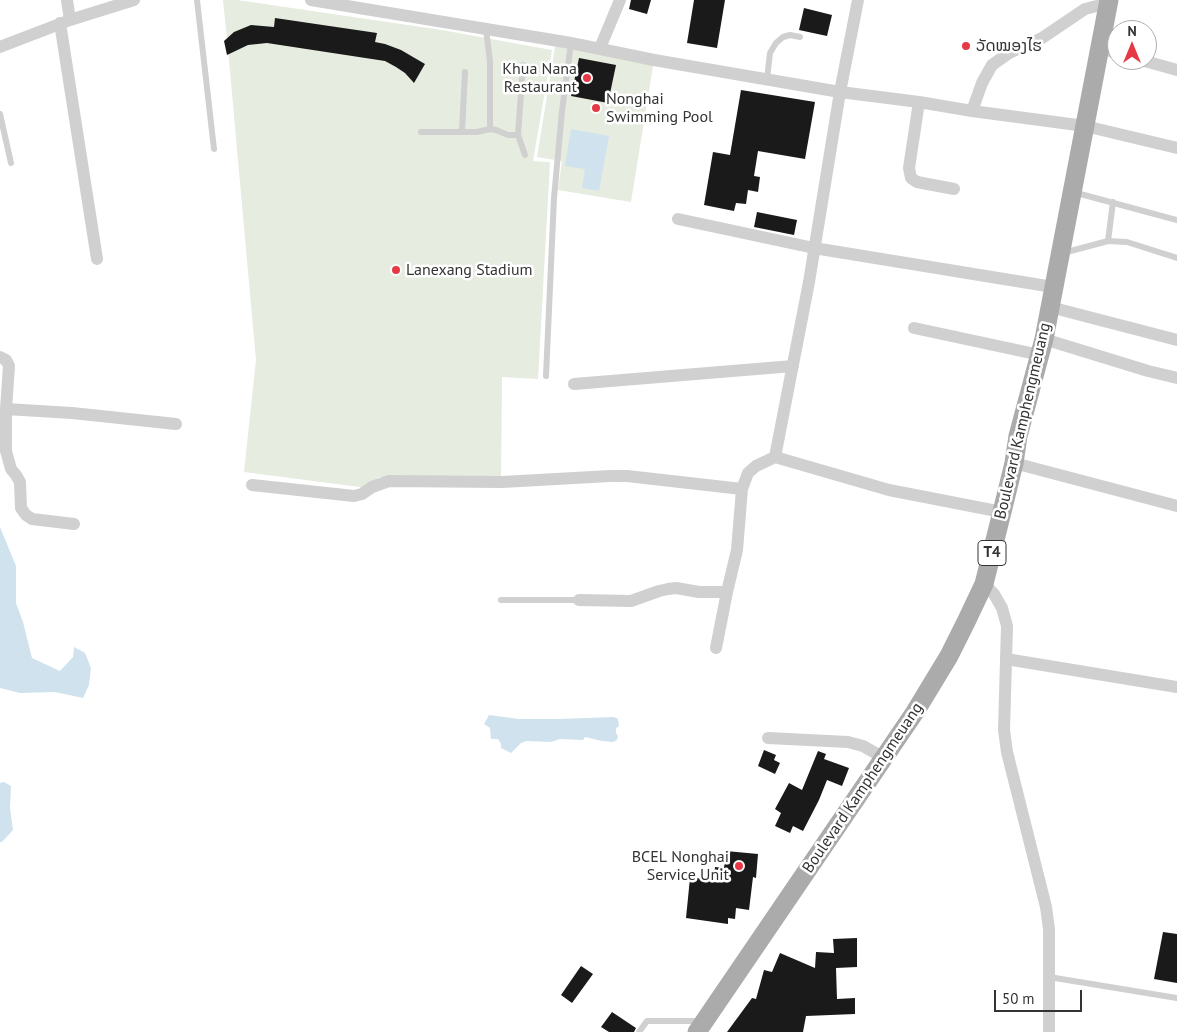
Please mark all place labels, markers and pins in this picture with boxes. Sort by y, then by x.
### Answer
place label: ວັດໝອງໄຮ [976,36,1042,56]
marker: ວັດໝອງໄຮ [960,40,972,52]
place label: Khua Nana Restaurant [502,59,577,97]
marker: Khua Nana Restaurant [581,72,593,84]
place label: Nonghai Swimming Pool [606,89,713,127]
marker: Nonghai Swimming Pool [590,102,602,114]
place label: Lanexang Stadium [406,260,533,280]
marker: Lanexang Stadium [390,264,402,276]
place label: BCEL Nonghai Service Unit [632,847,729,885]
marker: BCEL Nonghai Service Unit [733,860,745,872]

